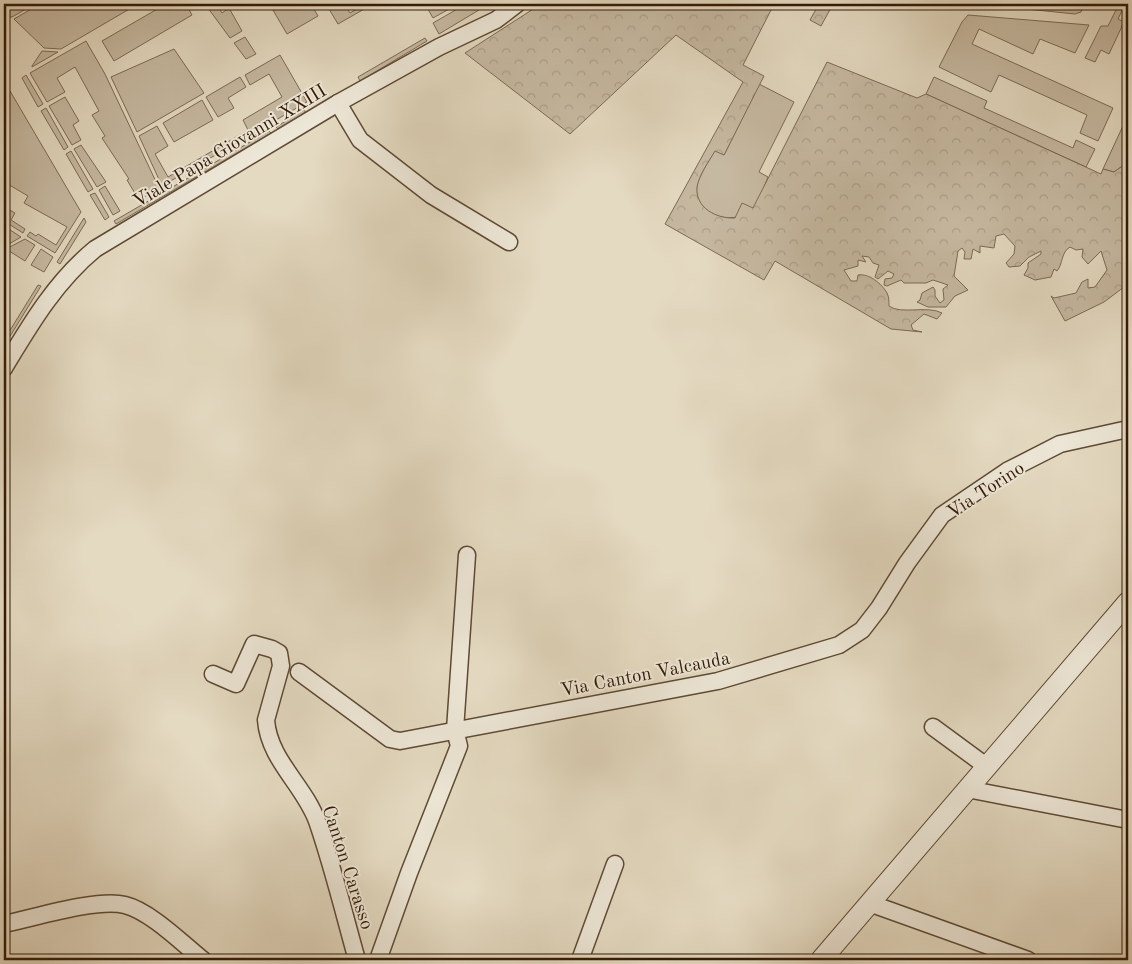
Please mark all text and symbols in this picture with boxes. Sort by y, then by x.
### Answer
street label: Viale Papa Giovanni XXIII [130,82,330,212]
street label: Via Torino [944,459,1028,523]
street label: Via Canton Valcauda [559,650,733,701]
street label: Canton Carasso [318,803,376,932]

